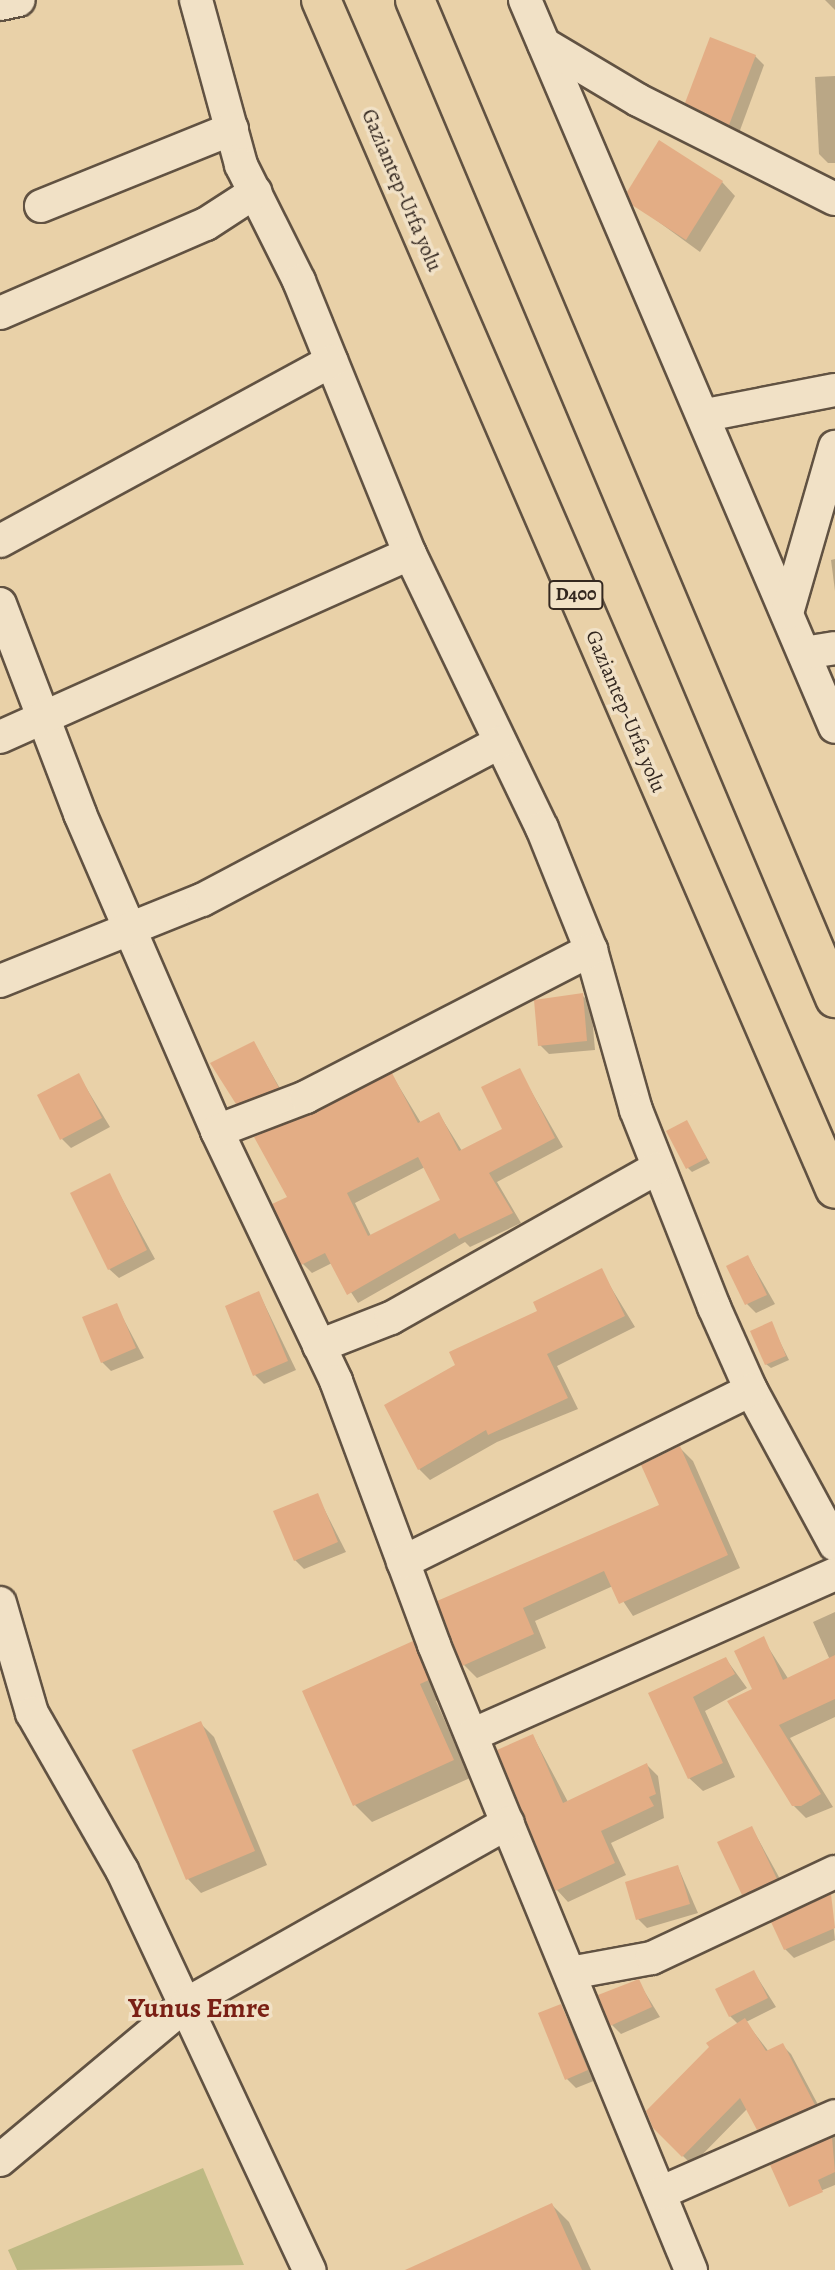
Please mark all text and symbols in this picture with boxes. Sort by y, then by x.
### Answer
street label: Gaziantep-Urfa yolu [356,105,448,275]
road number: D400 [548,580,604,610]
street label: Gaziantep-Urfa yolu [580,626,672,796]
district label: Yunus Emre [128,1991,270,2025]

